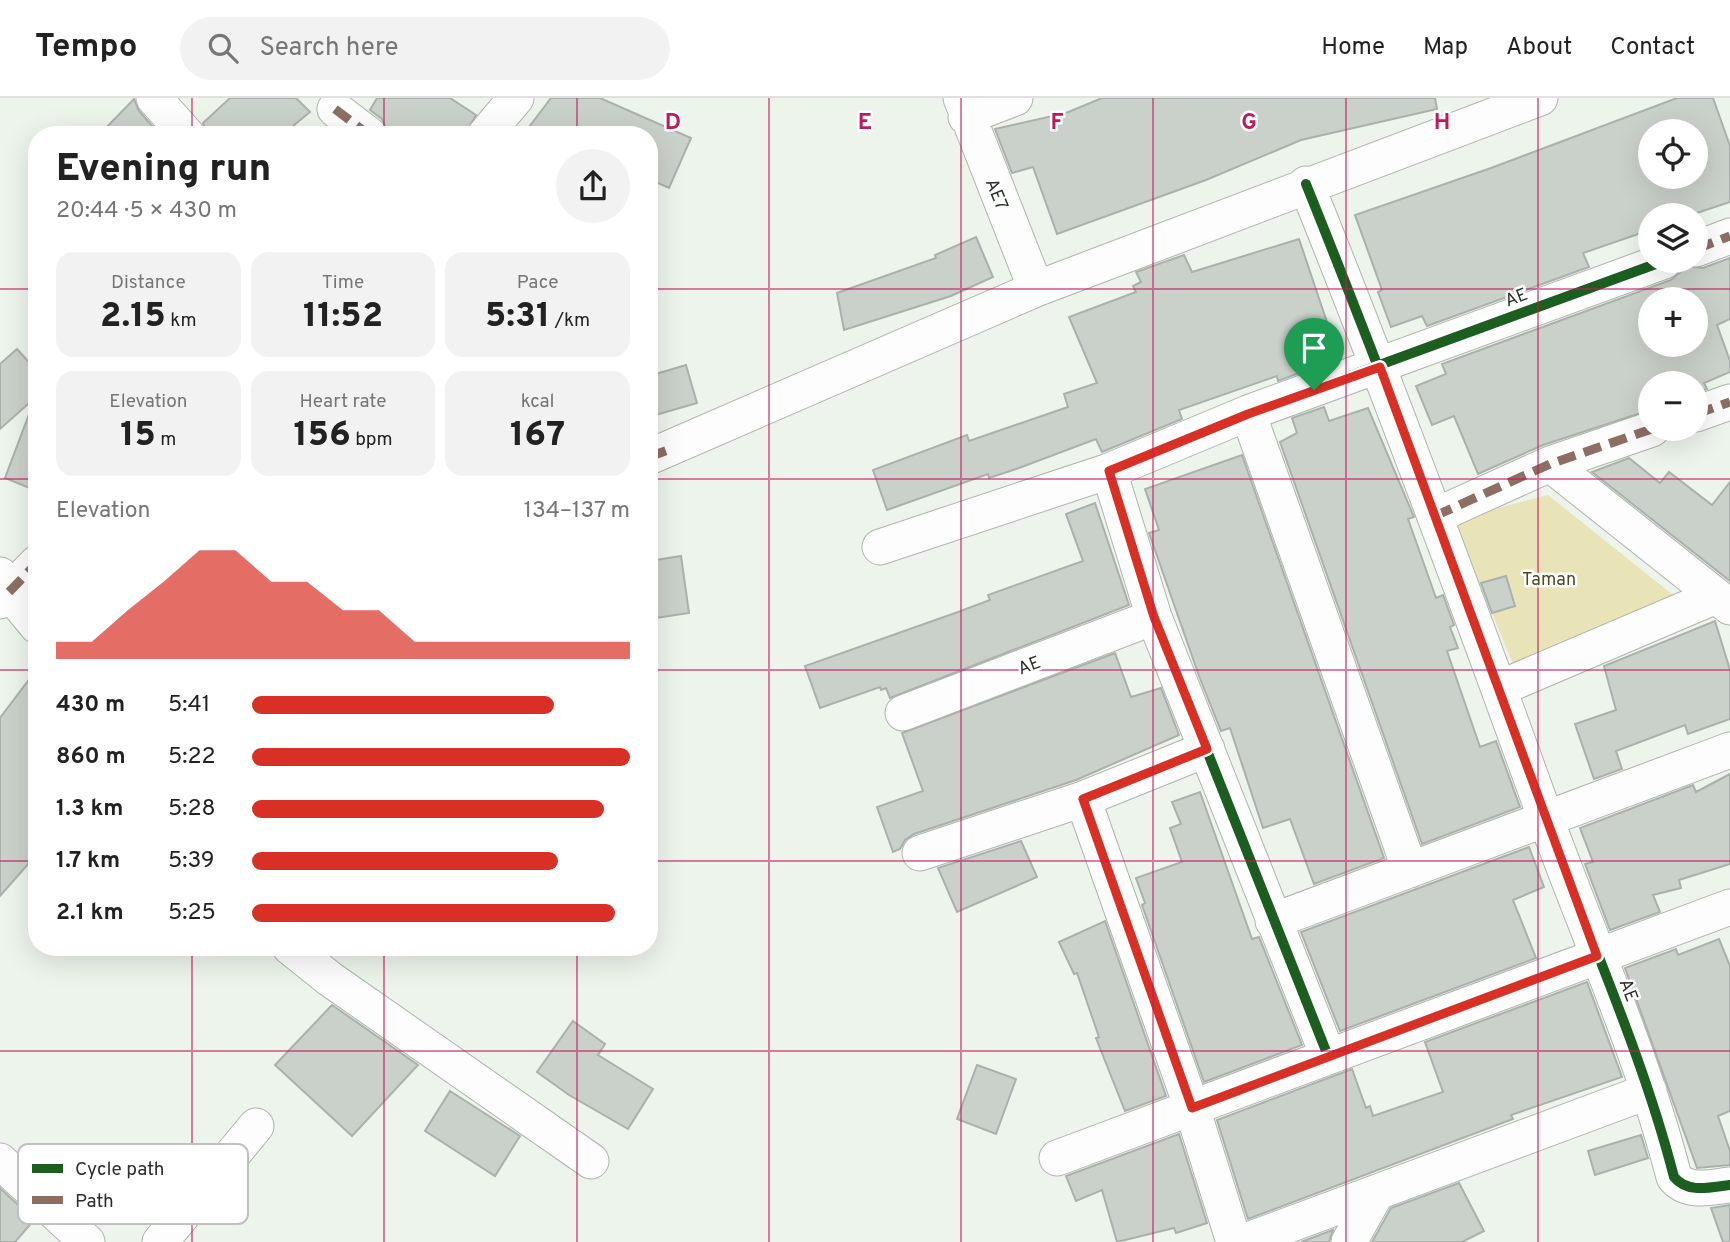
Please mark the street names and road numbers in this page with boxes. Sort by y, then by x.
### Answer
street label: AE7 [979,175,1012,214]
street label: AE [1502,284,1531,313]
street label: AE [1015,652,1044,681]
street label: AE [1613,976,1642,1005]

